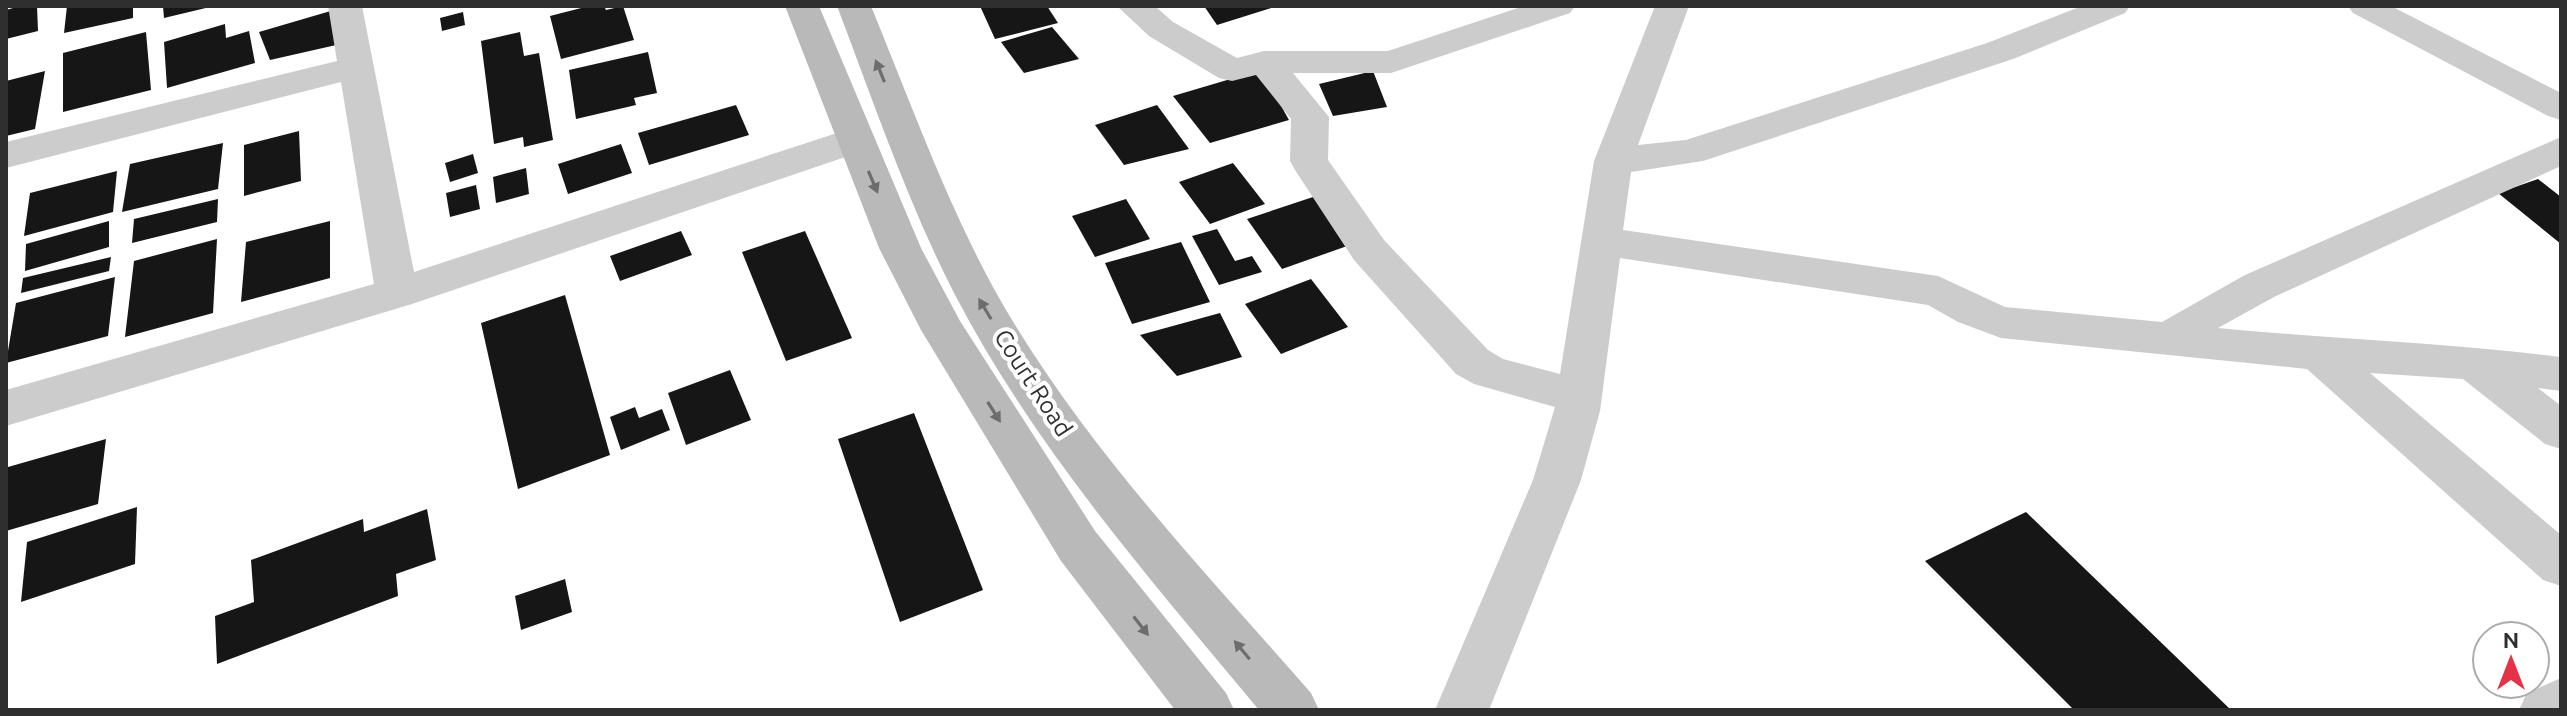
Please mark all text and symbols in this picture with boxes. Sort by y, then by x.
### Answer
one-way arrow [874,59,887,83]
one-way arrow [867,170,880,194]
one-way arrow [978,298,992,320]
street label: Court Road [989,324,1078,441]
one-way arrow [987,401,1002,422]
one-way arrow [1132,616,1149,636]
north arrow [2471,620,2551,700]
text: N [2503,627,2519,652]
one-way arrow [1234,641,1251,661]

